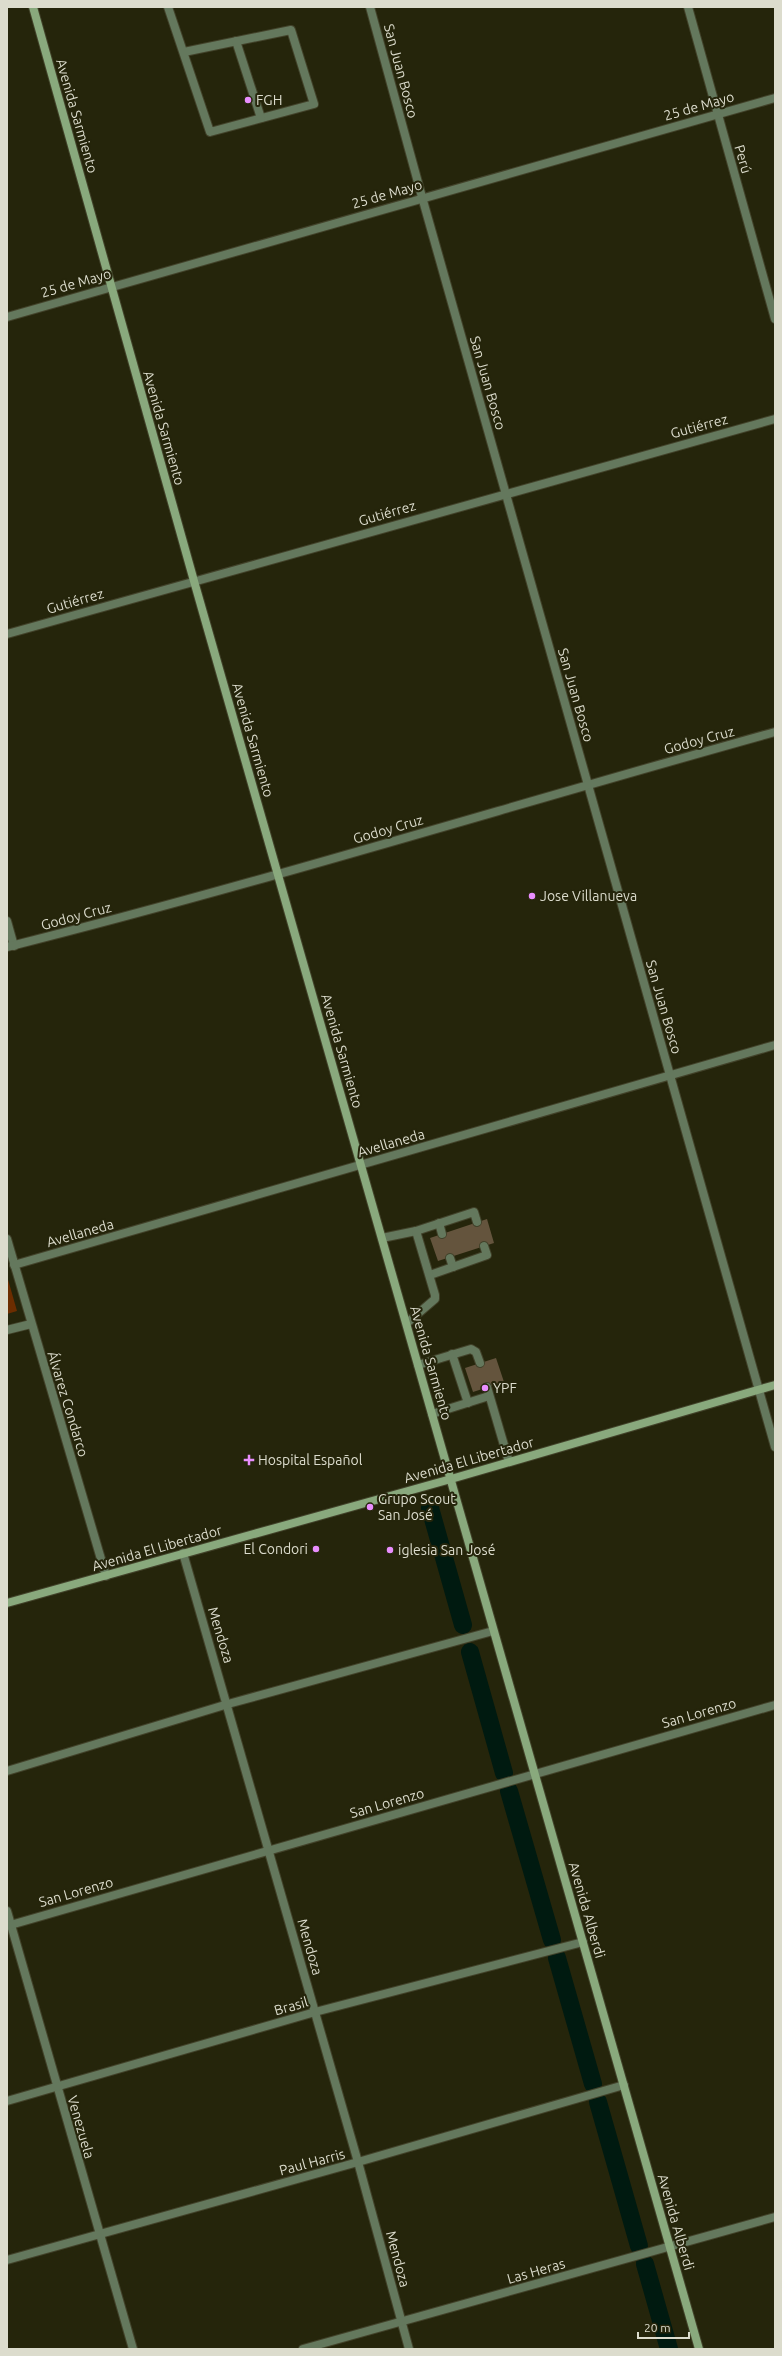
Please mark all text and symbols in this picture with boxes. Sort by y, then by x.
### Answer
street label: San Juan Bosco [381,22,421,120]
street label: Avenida Sarmiento [53,57,101,175]
street label: 25 de Mayo [662,88,736,124]
place label: FGH [256,92,282,108]
marker: FGH [243,95,253,105]
street label: Perú [731,143,755,175]
street label: 25 de Mayo [350,176,424,212]
street label: 25 de Mayo [39,265,113,301]
street label: San Juan Bosco [467,334,509,432]
street label: Avenida Sarmiento [140,369,188,487]
street label: Gutiérrez [669,411,729,441]
street label: Gutiérrez [357,497,417,529]
street label: Gutiérrez [45,585,105,617]
street label: San Juan Bosco [555,646,597,744]
street label: Avenida Sarmiento [229,681,277,799]
street label: Godoy Cruz [662,723,736,757]
street label: Godoy Cruz [351,811,425,847]
place label: Jose Villanueva [540,888,637,904]
marker: Jose Villanueva [527,891,537,901]
street label: Godoy Cruz [39,899,113,933]
street label: San Juan Bosco [643,958,685,1056]
street label: Avenida Sarmiento [318,992,366,1110]
street label: Avellaneda [356,1126,426,1160]
street label: Avellaneda [45,1216,115,1250]
street label: Avenida Sarmiento [407,1304,455,1422]
street label: Álvarez Condarco [44,1349,93,1459]
place label: YPF [493,1380,517,1396]
marker: YPF [480,1383,490,1393]
street label: Avenida El Libertador [402,1434,536,1486]
place label: Hospital Español [258,1452,363,1468]
marker: Hospital Español [243,1454,255,1466]
place label: Grupo Scout San José [378,1491,456,1523]
marker: Grupo Scout San José [365,1502,375,1512]
street label: Avenida El Libertador [90,1522,224,1574]
place label: El Condori [243,1541,308,1557]
place label: iglesia San José [398,1542,495,1558]
marker: El Condori [311,1544,321,1554]
marker: iglesia San José [385,1545,395,1555]
street label: Mendoza [205,1605,237,1665]
street label: San Lorenzo [660,1695,738,1731]
street label: San Lorenzo [348,1785,426,1821]
street label: Avenida Alberdi [566,1860,608,1960]
street label: San Lorenzo [37,1874,115,1910]
street label: Mendoza [294,1917,326,1977]
street label: Brasil [272,1993,310,2018]
street label: Venezuela [64,2094,98,2160]
street label: Paul Harris [277,2146,347,2178]
street label: Avenida Alberdi [655,2172,697,2272]
street label: Mendoza [383,2229,413,2289]
street label: Las Heras [505,2255,567,2287]
scale bar [638,2314,689,2340]
text: 20 m [644,2321,671,2334]

